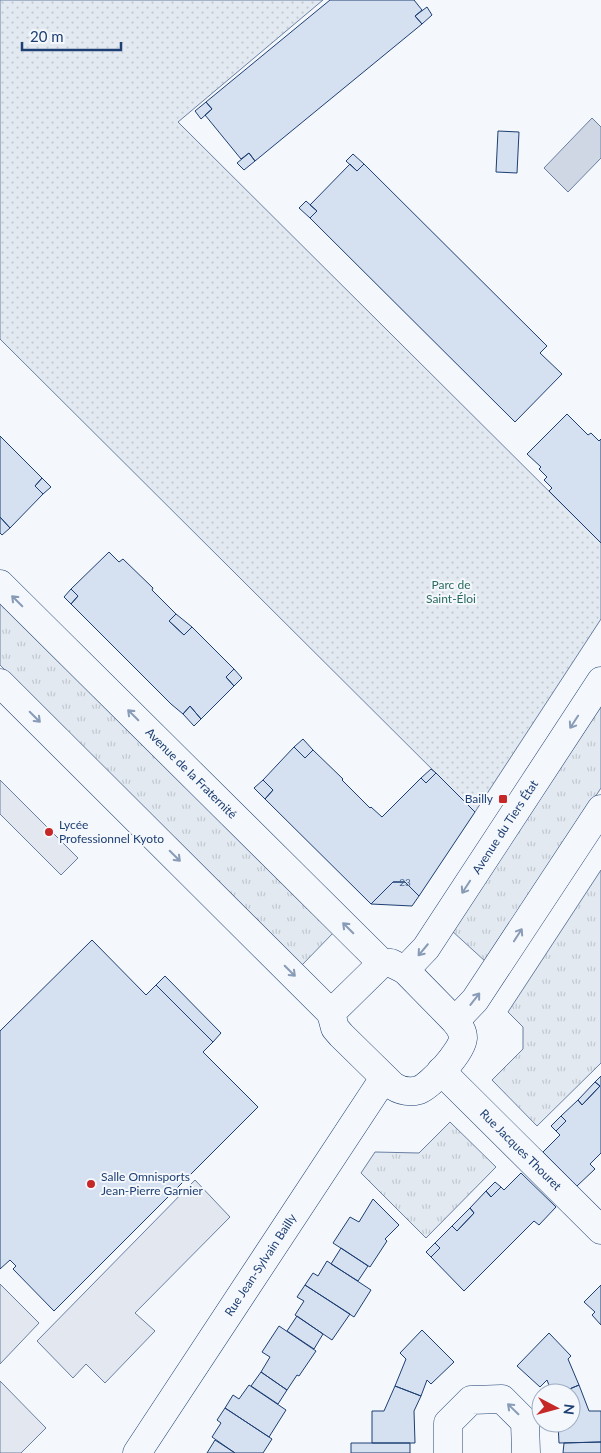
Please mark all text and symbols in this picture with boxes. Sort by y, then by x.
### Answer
scale bar [22,20,121,52]
text: 20 m [30,27,64,45]
park label: Parc de Saint-Éloi [426,577,476,606]
one-way arrow [11,595,24,607]
one-way arrow [127,709,139,721]
one-way arrow [28,711,41,723]
one-way arrow [569,715,579,729]
street label: Avenue de la Fraternité [143,725,240,822]
street label: Avenue du Tiers État [469,776,541,877]
place label: Bailly [465,791,494,806]
marker: Bailly [497,793,509,805]
place label: Lycée Professionnel Kyoto [59,817,164,846]
marker: Lycée Professionnel Kyoto [43,826,55,838]
one-way arrow [168,850,181,862]
house number: 23 [399,876,411,888]
one-way arrow [461,880,471,894]
one-way arrow [342,922,354,934]
one-way arrow [513,928,523,942]
one-way arrow [417,944,429,957]
one-way arrow [284,965,296,977]
one-way arrow [469,993,480,1006]
street label: Rue Jacques Thouret [477,1106,565,1194]
place label: Salle Omnisports Jean-Pierre Garnier [101,1169,204,1198]
marker: Salle Omnisports Jean-Pierre Garnier [85,1178,97,1190]
street label: Rue Jean-Sylvain Bailly [221,1210,300,1319]
north arrow [531,1383,581,1433]
text: N [560,1403,578,1416]
one-way arrow [507,1404,519,1416]

